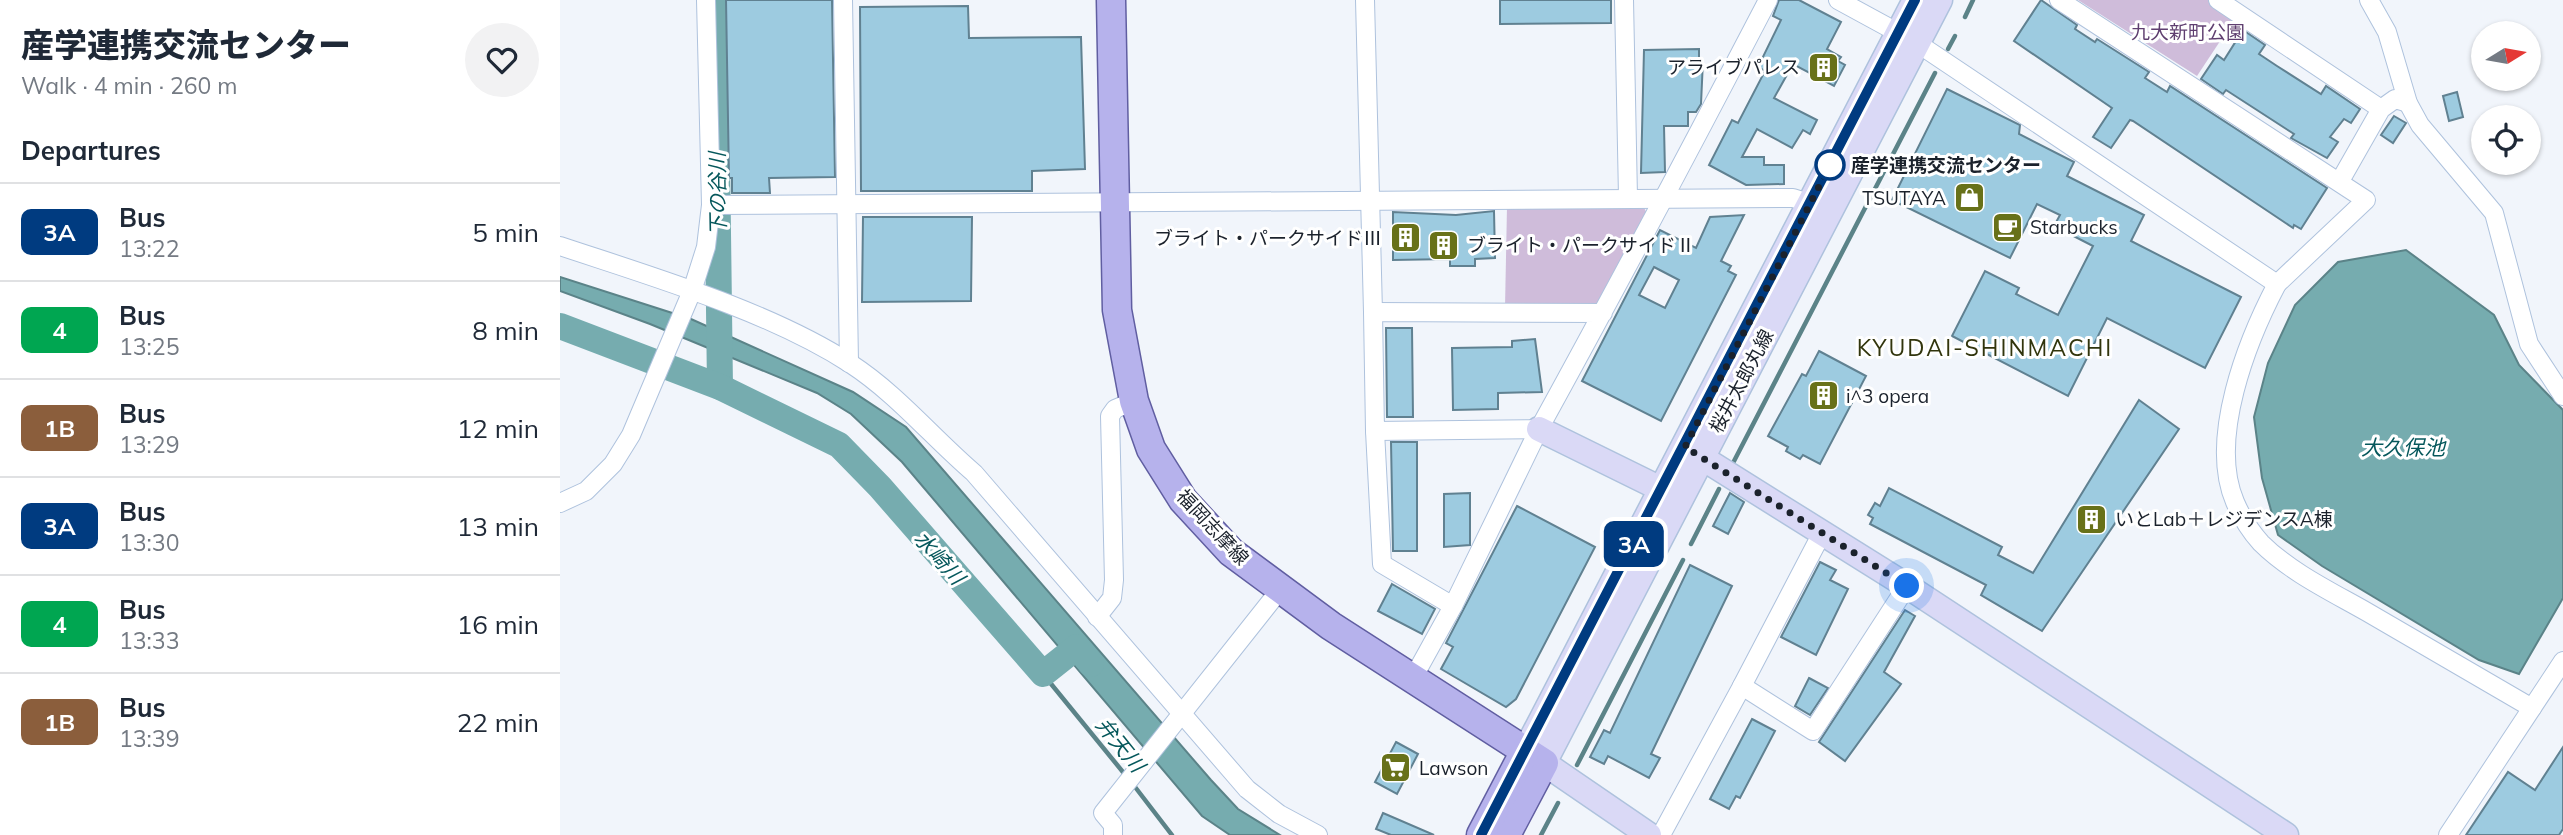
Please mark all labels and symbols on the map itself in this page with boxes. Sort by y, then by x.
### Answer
park label: 九大新町公園 [2131,20,2245,44]
north arrow [2471,21,2541,91]
building icon: アライブパレス [1806,50,1840,84]
place label: アライブパレス [1667,55,1800,79]
water label: 下の谷川 [703,150,731,236]
marker: 産学連携交流センター [1815,150,1845,180]
place label: 産学連携交流センター [1851,153,2041,177]
shop icon: TSUTAYA [1952,181,1986,215]
place label: TSUTAYA [1862,186,1946,210]
cafe icon: Starbucks [1990,210,2024,244]
place label: Starbucks [2030,215,2118,239]
building icon: ブライト・パークサイドⅢ [1388,221,1422,255]
place label: ブライト・パークサイドⅢ [1154,226,1382,250]
building icon: ブライト・パークサイドⅡ [1427,228,1461,262]
place label: ブライト・パークサイドⅡ [1467,233,1695,257]
street label: 桜井太郎丸線 [1704,325,1778,437]
district label: KYUDAI-SHINMACHI [1857,333,2113,362]
building icon: i^3 opera [1806,379,1840,413]
place label: i^3 opera [1846,384,1929,408]
water label: 大久保池 [2361,434,2447,460]
street label: 福岡志摩線 [1172,484,1254,570]
building icon: いとLab＋レジデンスA棟 [2075,502,2109,536]
place label: いとLab＋レジデンスA棟 [2115,507,2333,531]
line badge: 3A [1602,521,1666,567]
water label: 水崎川 [909,525,972,591]
your location [1889,568,1924,603]
water label: 弁天川 [1091,712,1152,779]
supermarket icon: Lawson [1379,751,1413,785]
place label: Lawson [1419,756,1488,780]

